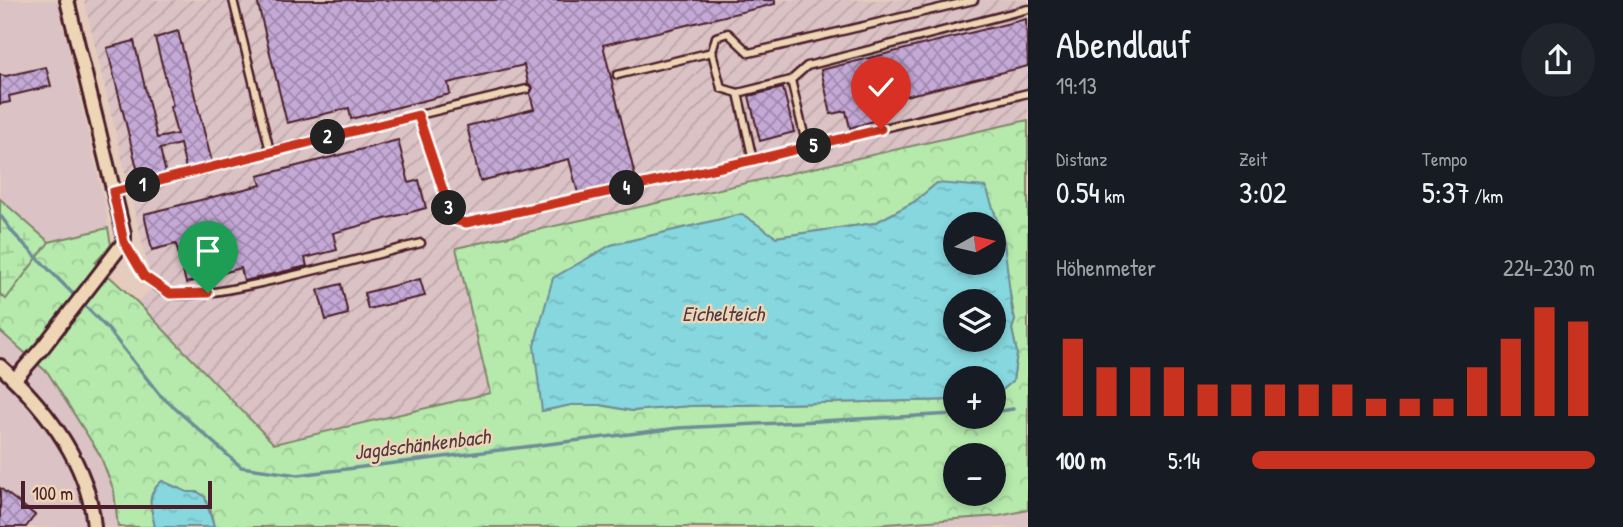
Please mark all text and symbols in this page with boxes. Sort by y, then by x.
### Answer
text: Abendlauf [1056,18,1191,70]
button: share [1521,23,1595,97]
pin [851,57,911,129]
icon: check [862,68,900,106]
text: 19:13 [1056,70,1097,101]
pin: 2 [310,120,346,154]
text: 2 [323,123,332,149]
pin: 5 [796,128,832,164]
text: 5 [809,132,818,158]
text: Distanz [1056,146,1107,172]
text: Zeit [1239,146,1267,172]
text: Tempo [1422,146,1467,172]
pin: 1 [125,168,160,202]
pin: 4 [610,170,644,206]
text: 1 [139,171,146,197]
text: 0.54 [1056,172,1100,212]
text: 3:02 [1239,172,1287,212]
text: 5:37 [1422,172,1470,212]
text: 4 [623,174,630,200]
text: km [1100,183,1125,209]
text: /km [1470,183,1503,209]
pin: 3 [432,190,466,226]
text: 3 [444,194,453,220]
north arrow [943,212,1006,275]
map controls [943,212,1006,506]
pin [178,221,238,293]
icon: arrive [189,232,227,270]
text: Höhenmeter [1056,252,1156,283]
text: 224–230 m [1503,252,1595,283]
button: layers [943,289,1006,352]
water label: Eichelteich [682,299,765,328]
button: + [943,366,1006,429]
water label: Jagdschänkenbach [352,421,493,467]
button: − [943,443,1006,506]
text: 100 m [1056,445,1106,476]
text: 5:14 [1168,445,1200,476]
scale bar [21,478,212,510]
text: 100 m [32,480,73,506]

